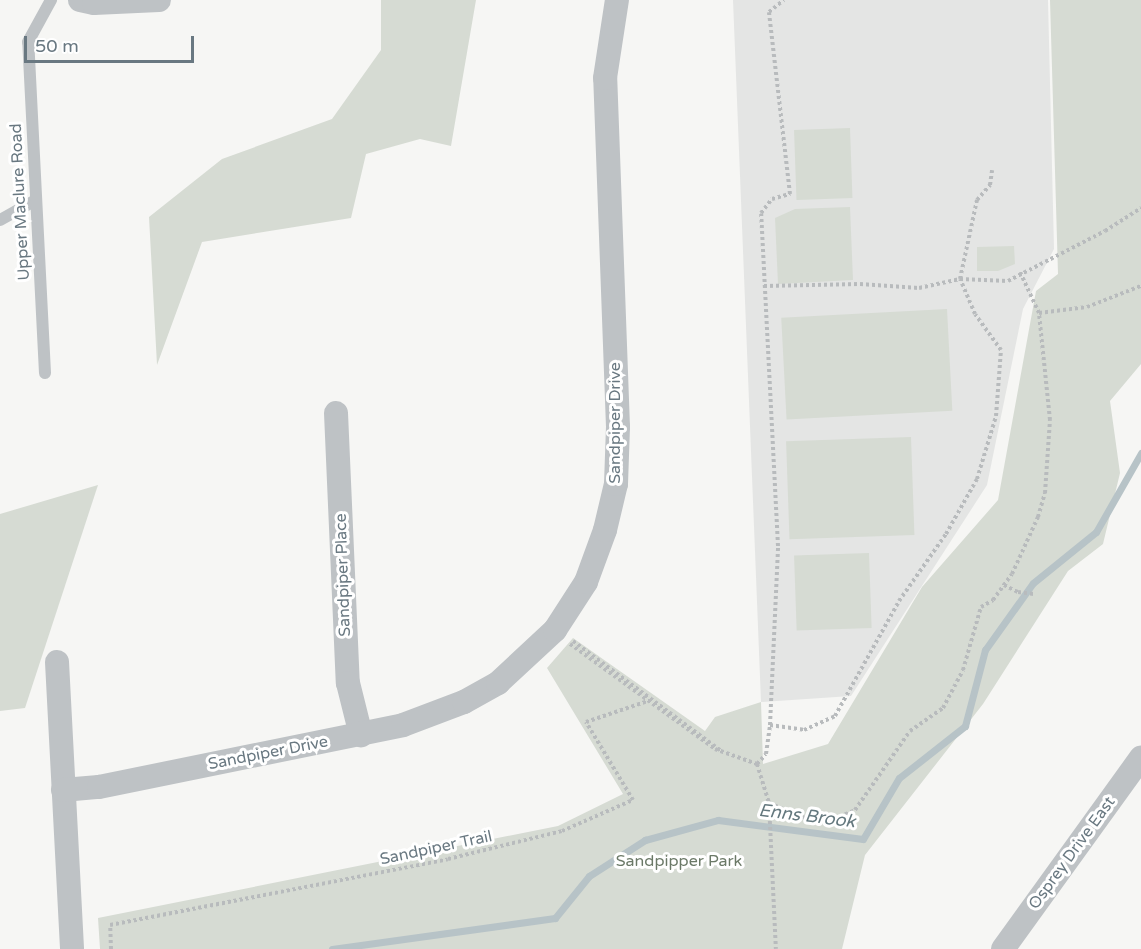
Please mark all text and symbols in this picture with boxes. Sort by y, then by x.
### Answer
scale bar [27,24,196,62]
text: 50 m [35,35,79,57]
street label: Upper Maclure Road [6,123,34,281]
street label: Sandpiper Drive [605,362,625,484]
street label: Sandpiper Place [331,513,355,637]
street label: Sandpiper Drive [206,732,330,774]
street label: Osprey Drive East [1025,793,1119,913]
water label: Enns Brook [757,799,857,833]
street label: Sandpiper Trail [378,827,494,869]
park label: Sandpipper Park [616,851,742,871]

